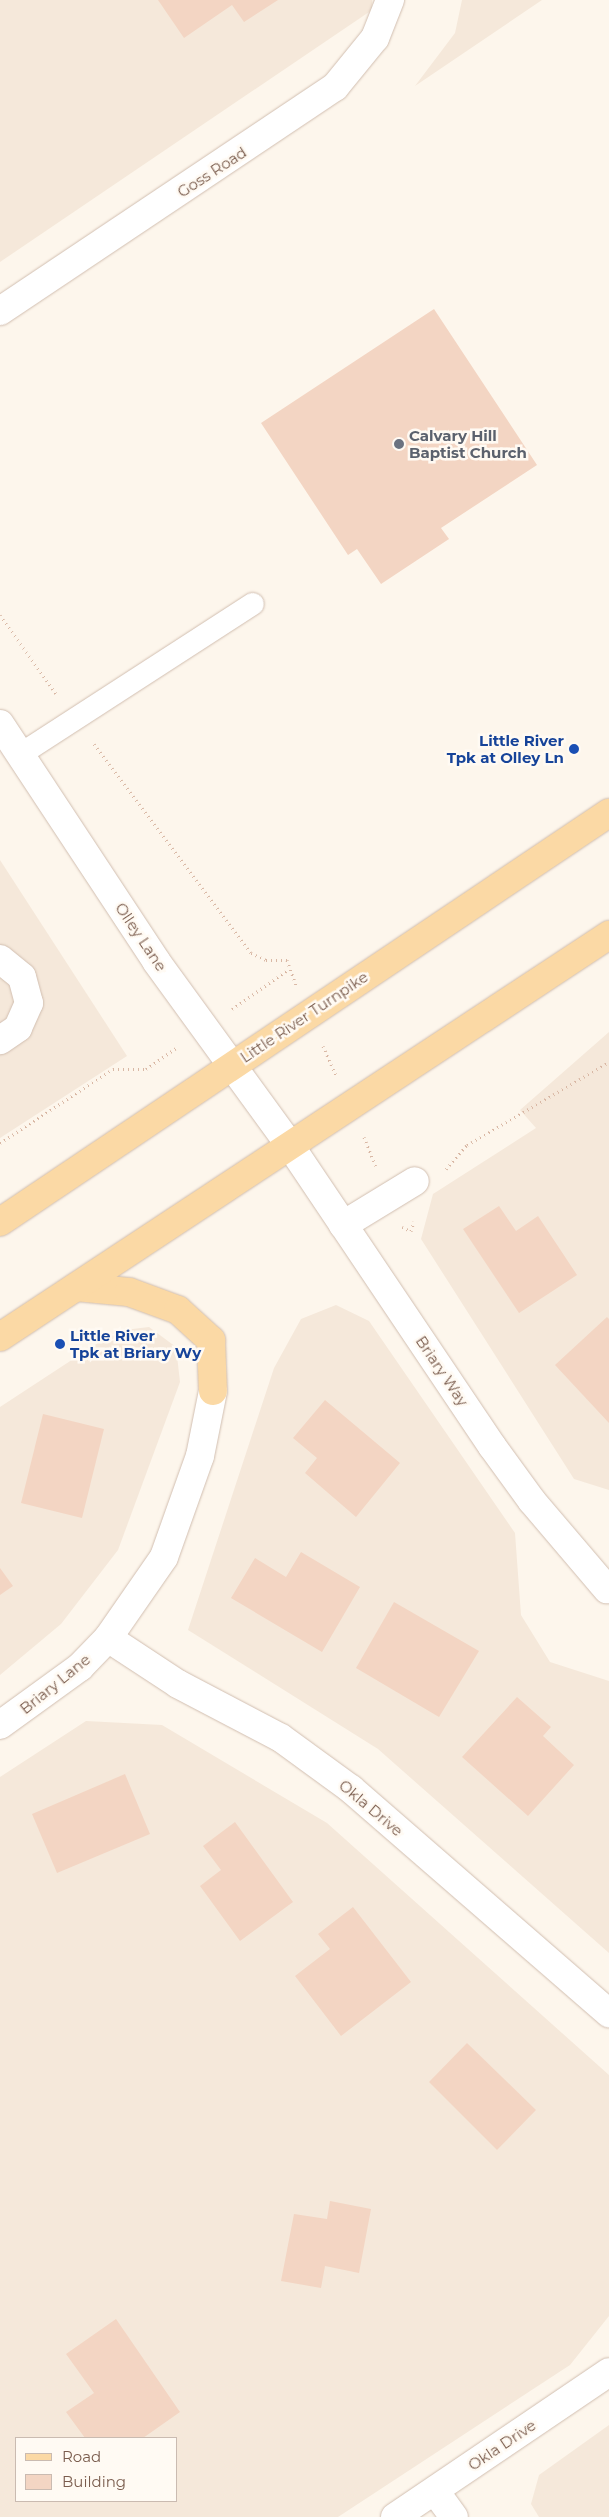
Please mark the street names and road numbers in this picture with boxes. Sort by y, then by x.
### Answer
street label: Goss Road [174,143,250,201]
street label: Olley Lane [112,899,170,975]
street label: Little River Turnpike [237,968,371,1066]
street label: Briary Way [412,1333,472,1409]
street label: Briary Lane [16,1650,94,1718]
street label: Okla Drive [335,1776,407,1840]
street label: Okla Drive [465,2416,539,2474]

